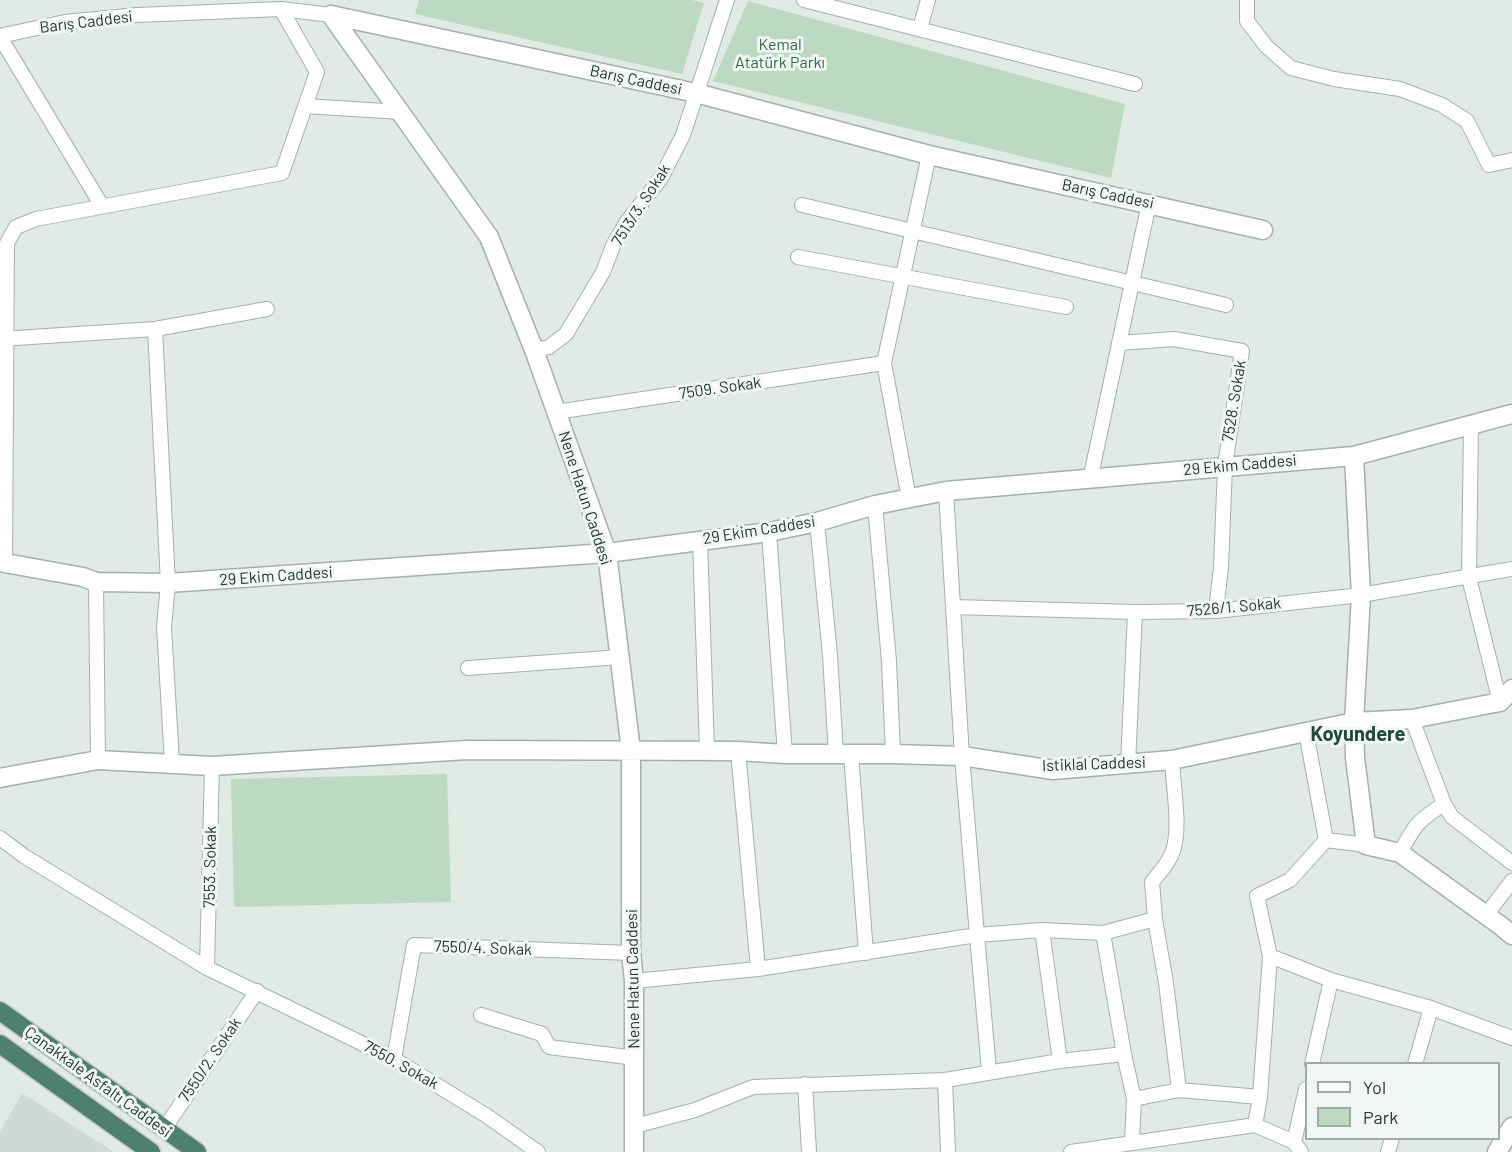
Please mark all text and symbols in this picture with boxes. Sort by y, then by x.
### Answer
street label: Barış Caddesi [38,7,134,37]
park label: Kemal Atatürk Parkı [735,35,825,73]
street label: Barış Caddesi [588,61,684,99]
street label: 7513/3. Sokak [607,161,675,249]
street label: Barış Caddesi [1060,175,1156,213]
street label: 7528. Sokak [1218,359,1250,443]
street label: 7509. Sokak [678,373,762,403]
street label: Nene Hatun Caddesi [554,429,616,567]
street label: 29 Ekim Caddesi [1183,450,1297,480]
street label: 29 Ekim Caddesi [701,512,817,548]
street label: 29 Ekim Caddesi [219,562,333,590]
street label: 7526/1. Sokak [1186,593,1282,621]
district label: Koyundere [1311,722,1405,746]
street label: Istiklal Caddesi [1042,753,1146,775]
street label: 7553. Sokak [200,826,220,908]
street label: Nene Hatun Caddesi [622,909,644,1049]
street label: 7550/4. Sokak [434,937,532,959]
street label: 7550/2. Sokak [175,1014,245,1106]
street label: Çanakkale Asfaltı Caddesi [21,1022,175,1142]
street label: 7550. Sokak [360,1037,442,1093]
legend [1305,1062,1500,1140]
text: Yol [1363,1076,1386,1098]
text: Park [1363,1106,1398,1128]

